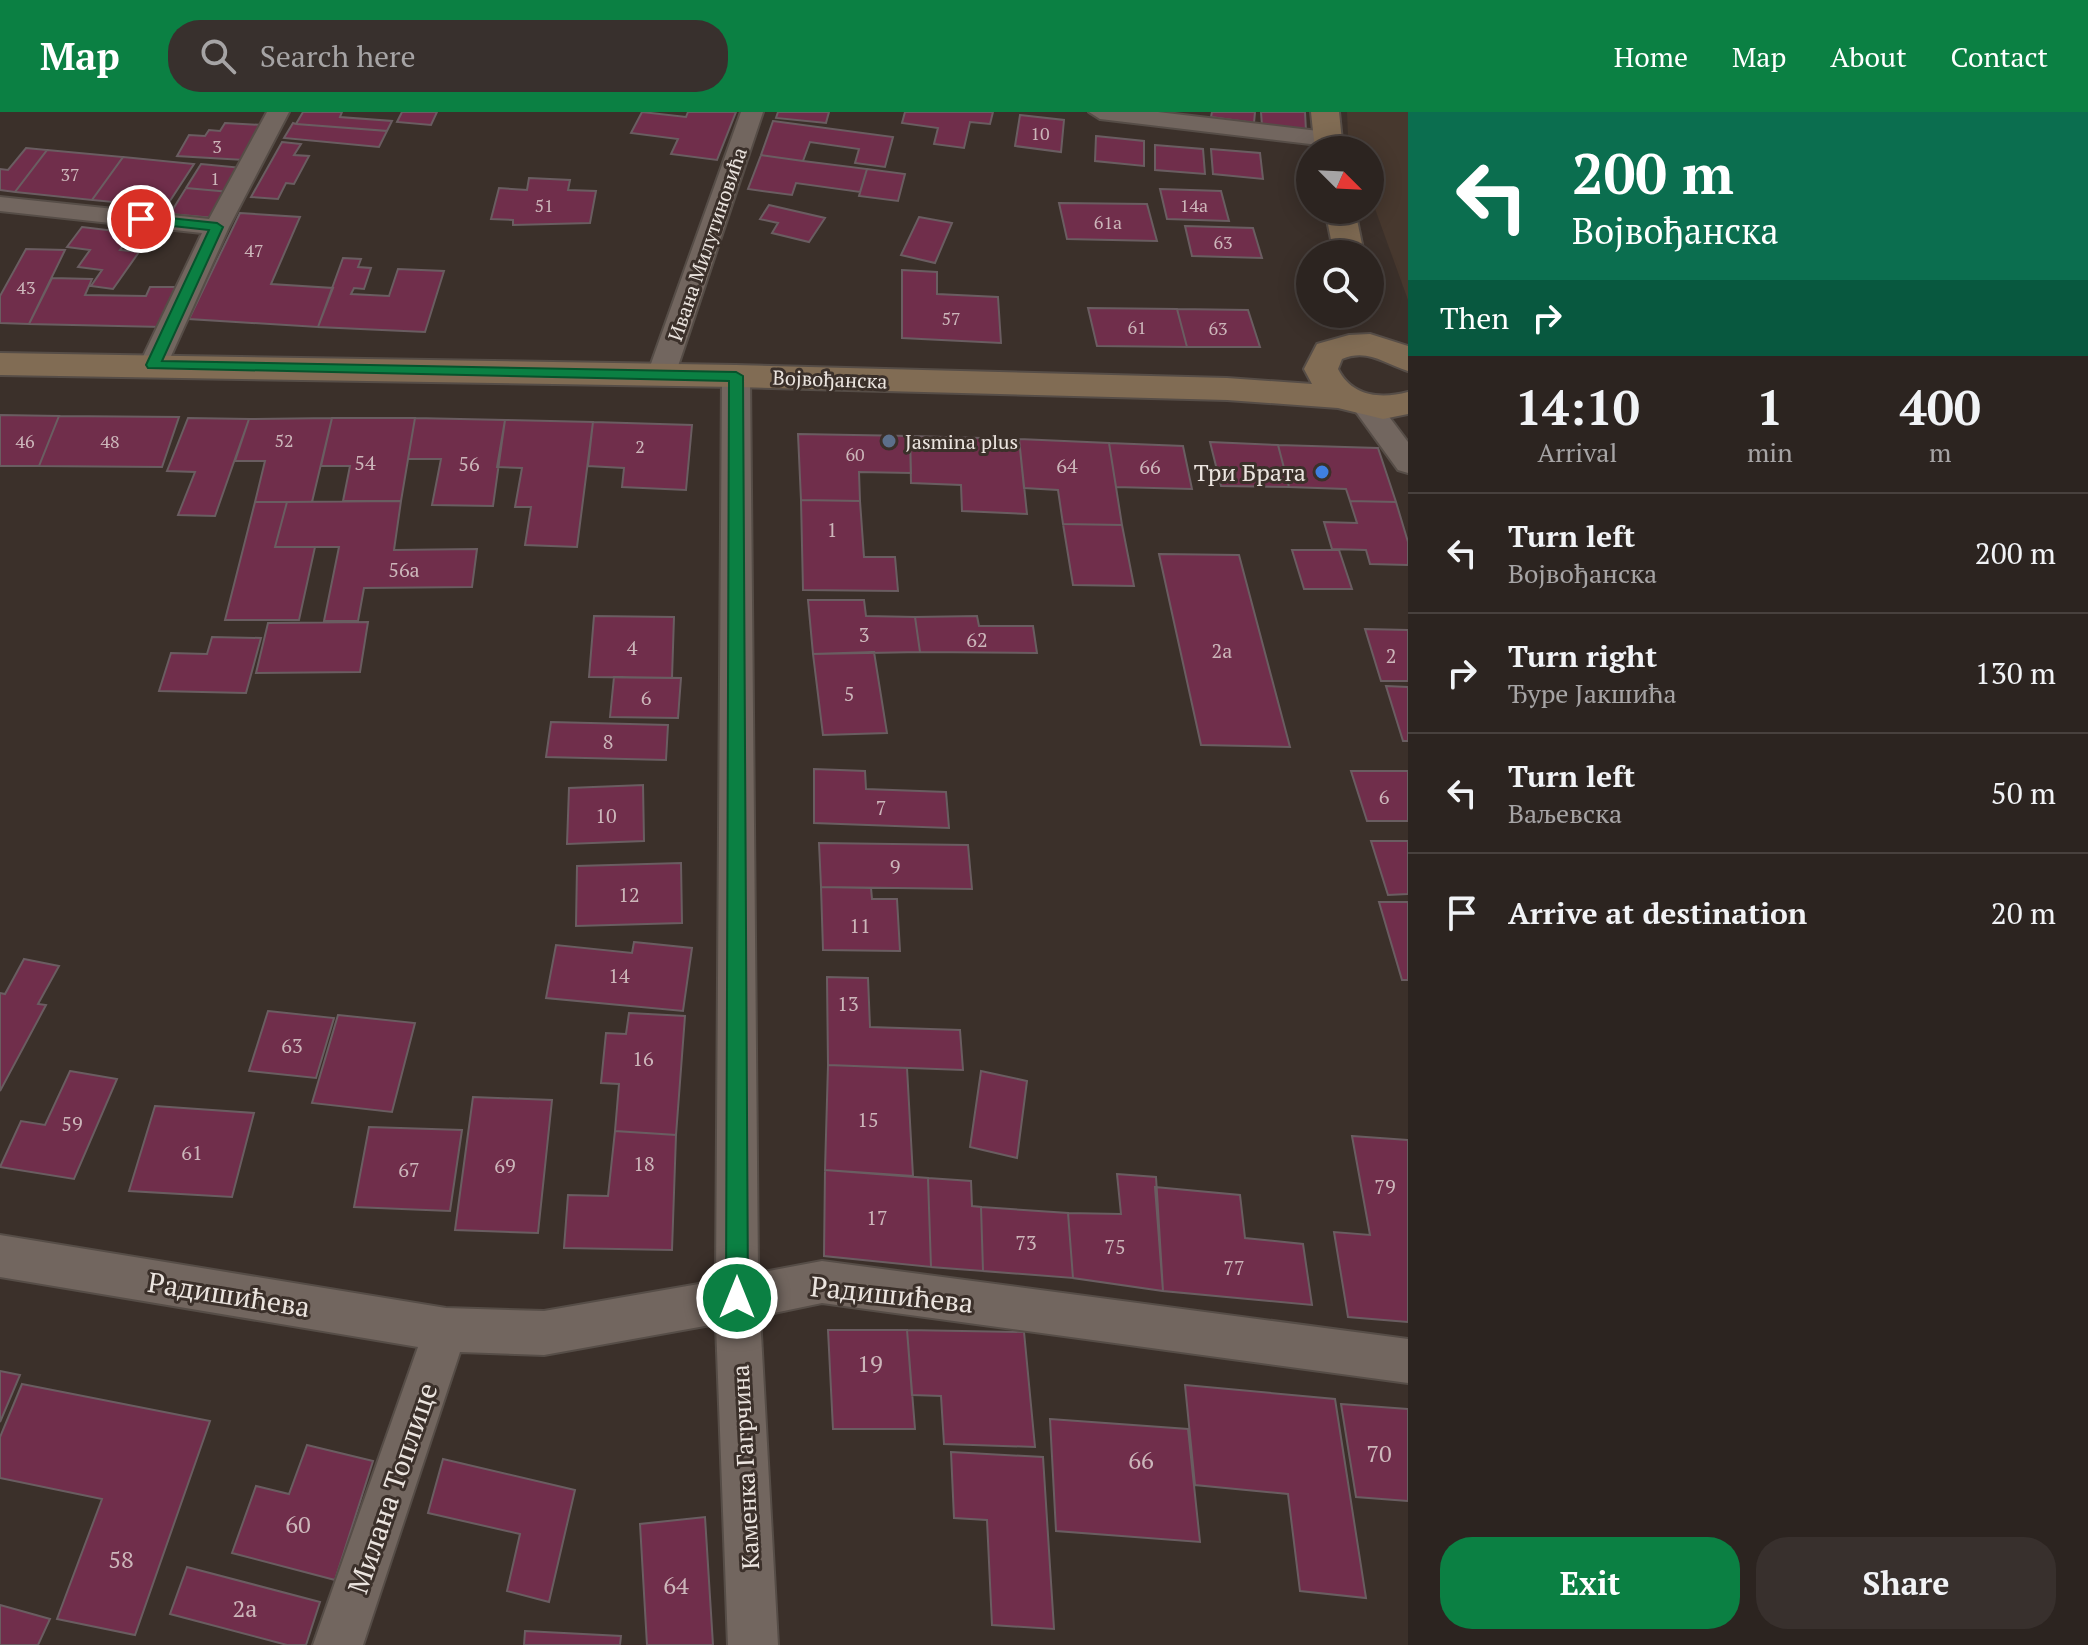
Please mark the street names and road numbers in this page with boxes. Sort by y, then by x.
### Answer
street label: Ивана Милутиновића [661,144,753,344]
street label: Војвођанска [772,364,888,394]
street label: Радишићева [145,1263,313,1325]
street label: Радишићева [809,1267,975,1321]
street label: Каменка Гагрчина [724,1364,766,1570]
street label: Милана Топлице [339,1378,445,1598]

